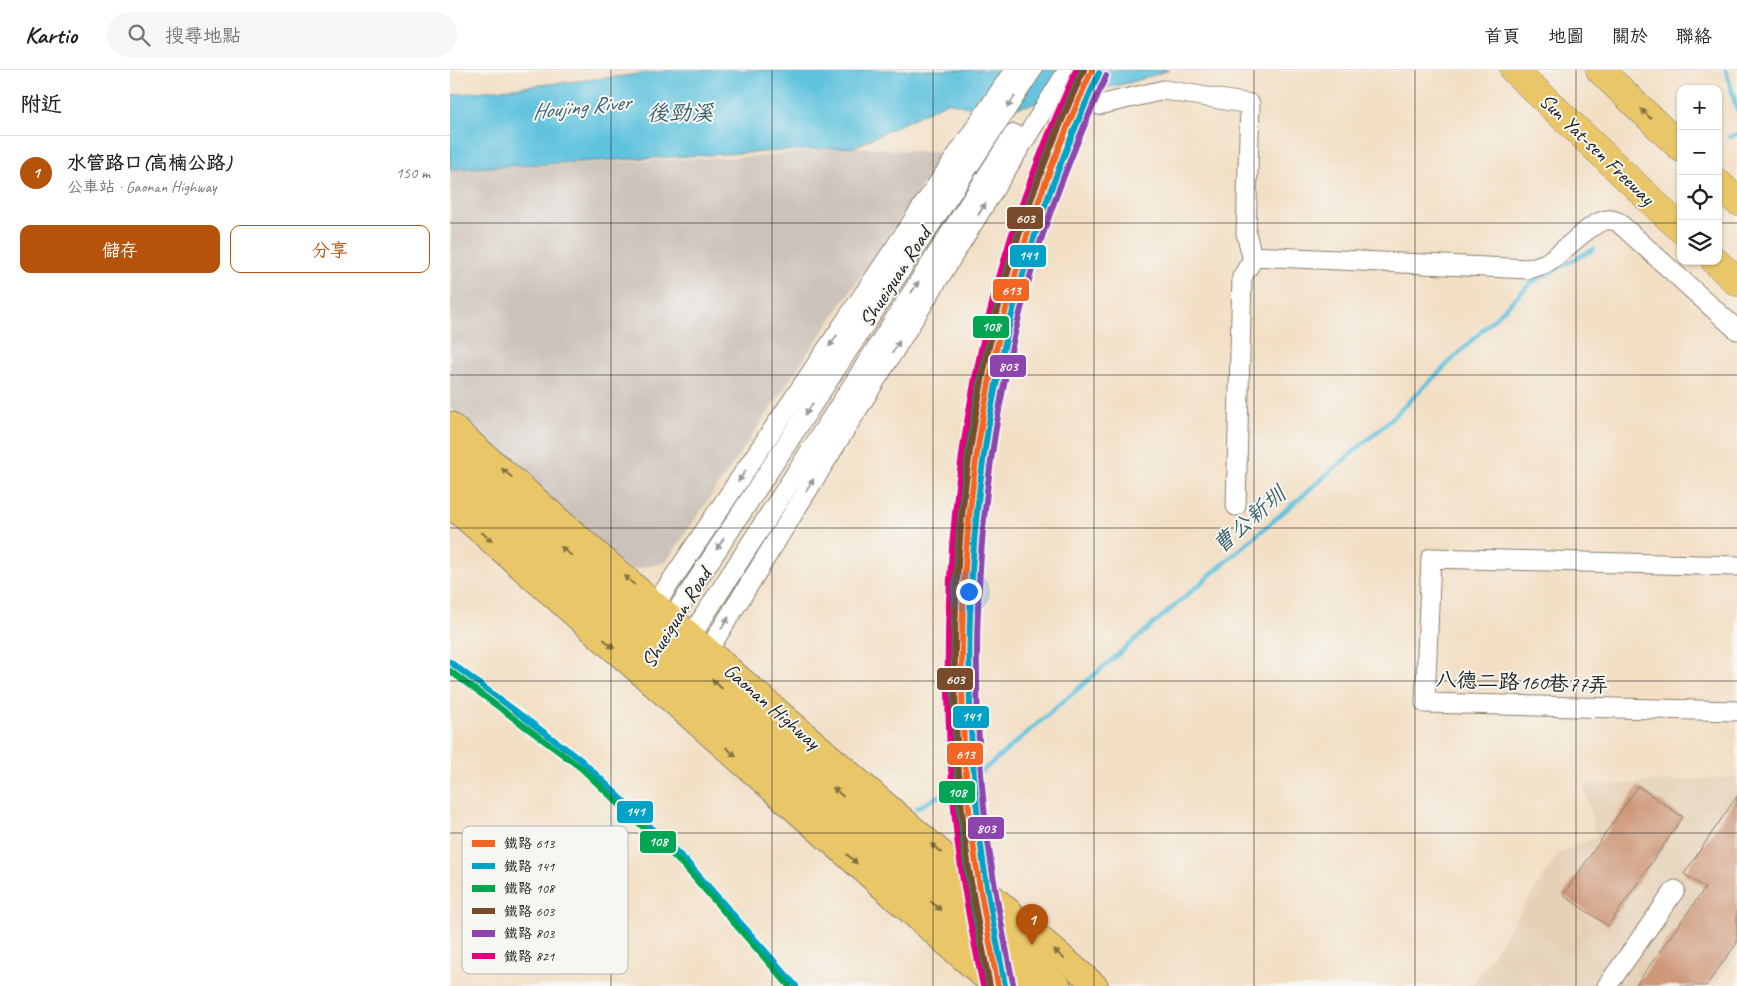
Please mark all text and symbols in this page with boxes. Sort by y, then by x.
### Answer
search box [107,12,457,57]
text: Kartio [25,20,77,50]
icon: search [125,21,153,49]
text: 搜尋地點 [165,24,241,48]
text: 首頁 [1484,25,1520,47]
text: 地圖 [1548,25,1584,47]
text: 關於 [1612,25,1648,47]
text: 聯絡 [1676,25,1712,47]
map controls [1677,85,1722,265]
button: + [1677,85,1722,130]
water label: Houjing River [531,88,634,126]
street label: Sun Yat-sen Freeway [1534,88,1661,212]
text: 附近 [20,91,62,117]
one-way arrow [1006,95,1016,109]
water label: 後勁溪 [647,99,714,127]
one-way arrow [1640,108,1652,120]
button: − [1677,130,1722,175]
text: 水管路口(高楠公路) [67,151,232,175]
text: 1 [32,163,40,183]
text: 150 m [396,163,430,183]
button: locate [1677,175,1722,220]
text: 公車站 · Gaonan Highway [67,177,216,197]
one-way arrow [978,203,987,216]
line badge: 603 [1006,206,1044,230]
text: 603 [1015,210,1036,227]
street label: Shueiguan Road [853,219,939,331]
button: layers [1677,220,1722,265]
button: 儲存 [20,225,220,273]
button: 分享 [230,225,430,273]
line badge: 141 [1009,244,1047,268]
text: 141 [1019,247,1039,264]
line badge: 613 [992,278,1030,302]
one-way arrow [911,281,920,294]
text: 613 [1001,282,1022,299]
line badge: 108 [972,315,1010,339]
text: 108 [982,318,1002,335]
one-way arrow [828,335,838,348]
one-way arrow [892,341,901,354]
line badge: 803 [989,354,1027,378]
text: 803 [999,358,1019,375]
one-way arrow [805,402,814,415]
one-way arrow [501,467,513,479]
one-way arrow [737,469,747,483]
one-way arrow [806,479,815,492]
water label: 曹公新圳 [1207,479,1293,559]
one-way arrow [480,531,493,542]
one-way arrow [715,538,725,551]
one-way arrow [560,545,572,557]
street label: Shueiguan Road [635,560,719,673]
one-way arrow [623,574,636,585]
your location [956,579,982,605]
one-way arrow [720,617,729,630]
one-way arrow [602,638,614,650]
street label: Gaonan Highway [719,657,827,756]
street label: 八德二路160巷77弄 [1435,666,1609,698]
line badge: 603 [936,667,974,691]
text: 603 [945,671,966,688]
one-way arrow [711,678,723,690]
line badge: 141 [952,705,990,729]
text: 141 [962,708,982,725]
line badge: 613 [946,742,984,766]
one-way arrow [724,746,737,757]
text: 613 [955,746,976,763]
line badge: 108 [938,780,976,804]
text: 108 [948,784,968,801]
one-way arrow [833,786,845,798]
line badge: 141 [616,800,654,824]
text: 141 [626,803,646,820]
line badge: 803 [967,816,1005,840]
text: 803 [977,820,997,837]
legend [462,826,628,974]
line badge: 108 [639,830,677,854]
text: 108 [649,833,669,850]
text: 鐵路 613 [504,835,556,852]
one-way arrow [931,842,943,854]
one-way arrow [845,854,858,865]
text: 鐵路 141 [504,858,555,875]
text: 鐵路 108 [504,880,556,897]
one-way arrow [929,900,942,911]
text: 鐵路 603 [504,903,556,920]
pin: 1 [1016,904,1048,945]
text: 鐵路 803 [504,925,556,942]
text: 鐵路 821 [504,948,555,965]
one-way arrow [1053,949,1065,960]

